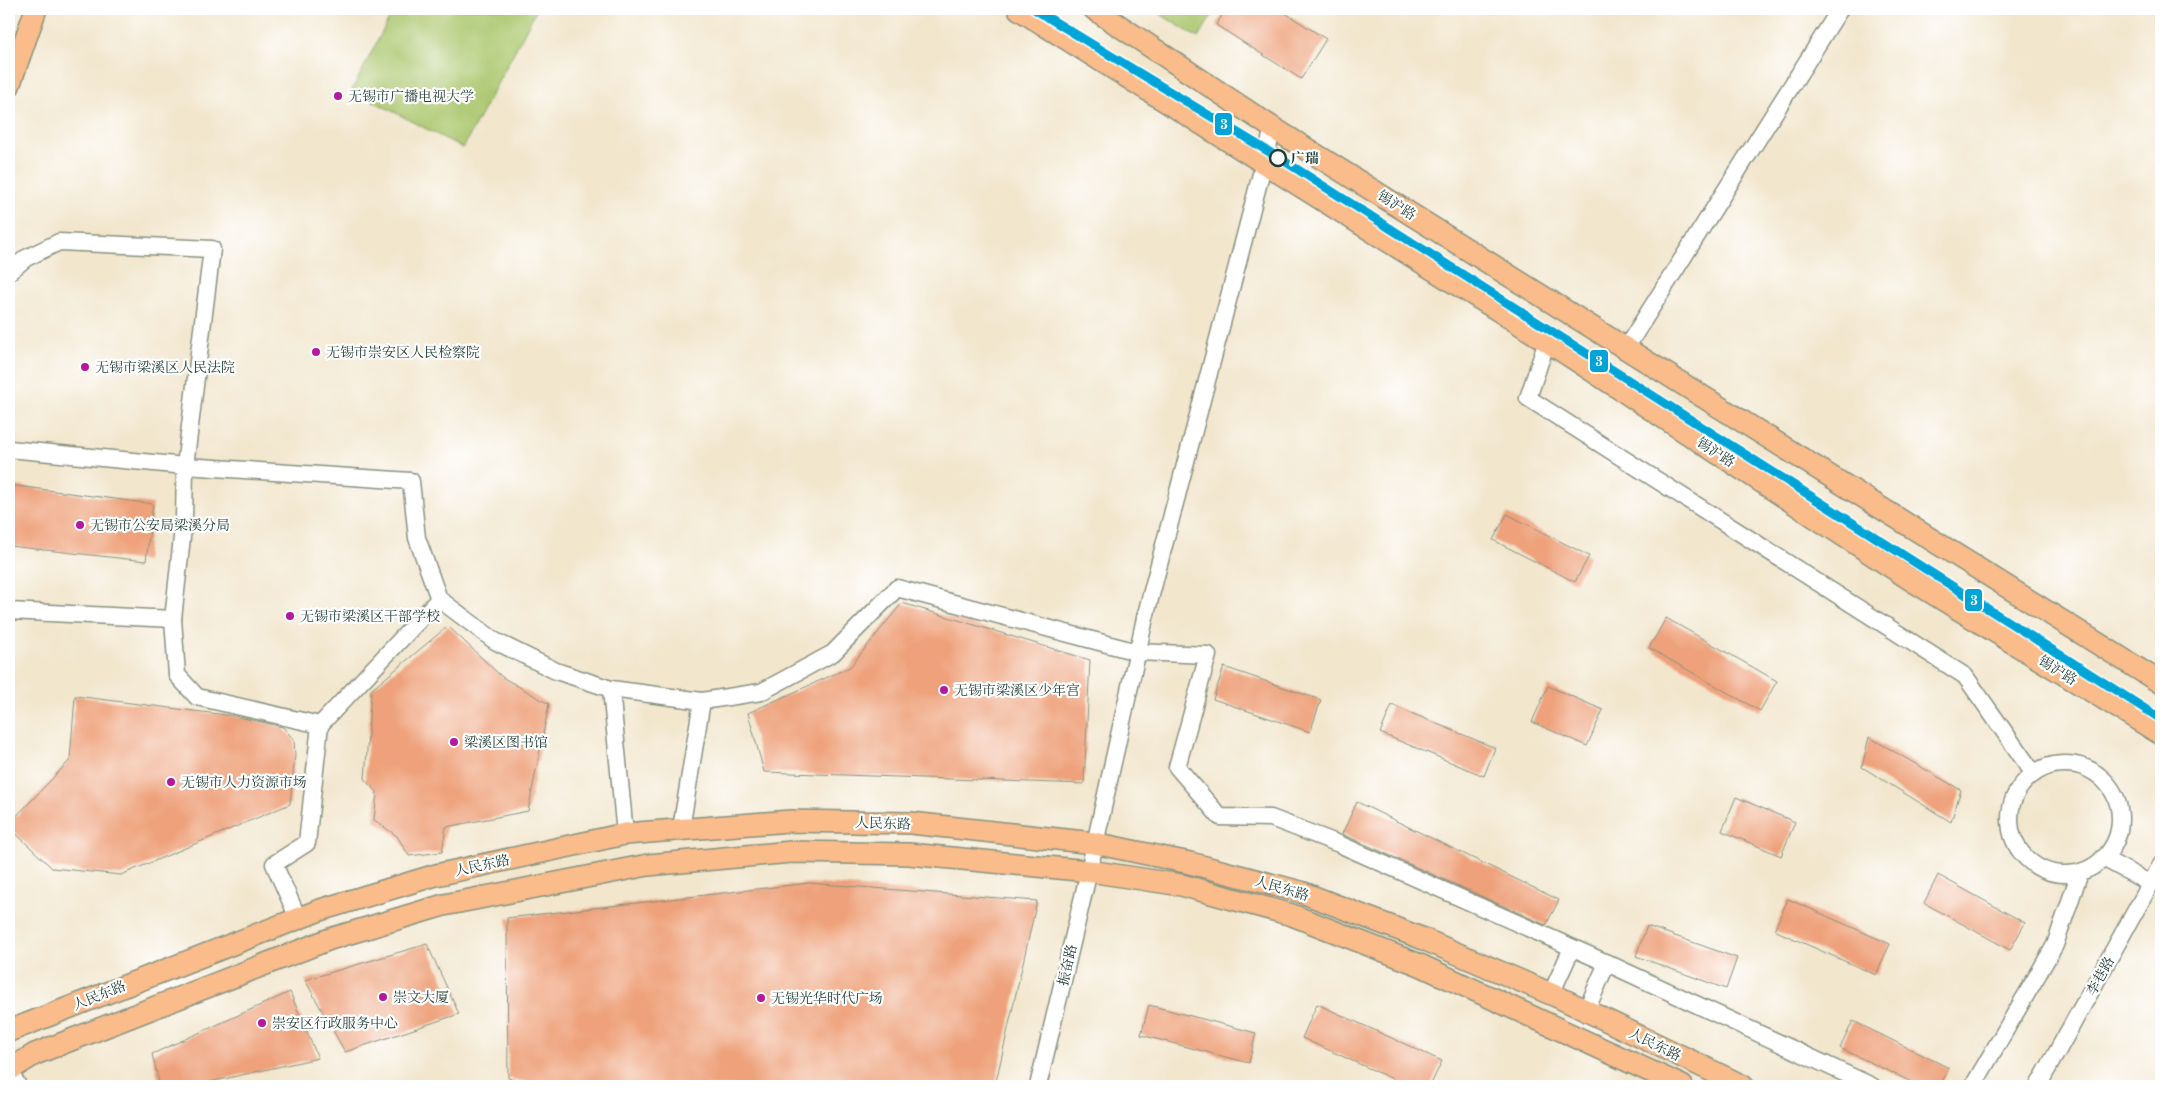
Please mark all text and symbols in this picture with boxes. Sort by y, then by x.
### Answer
place label: 无锡市广播电视大学 [348,89,474,104]
marker: 无锡市广播电视大学 [332,90,344,102]
line badge: 3 [1214,112,1233,136]
text: 3 [1220,118,1228,132]
marker: 广瑞 [1269,149,1287,167]
place label: 广瑞 [1291,151,1319,166]
street label: 锡沪路 [1375,188,1419,223]
place label: 无锡市崇安区人民检察院 [326,345,480,360]
marker: 无锡市崇安区人民检察院 [310,346,322,358]
line badge: 3 [1589,349,1609,373]
text: 3 [1595,355,1603,369]
place label: 无锡市梁溪区人民法院 [95,360,235,375]
marker: 无锡市梁溪区人民法院 [79,361,91,373]
street label: 锡沪路 [1694,435,1737,470]
place label: 无锡市公安局梁溪分局 [90,518,230,533]
marker: 无锡市公安局梁溪分局 [74,519,86,531]
line badge: 3 [1964,588,1983,612]
text: 3 [1970,594,1978,608]
place label: 无锡市梁溪区干部学校 [300,609,440,624]
marker: 无锡市梁溪区干部学校 [284,610,296,622]
street label: 锡沪路 [2036,653,2080,688]
place label: 无锡市梁溪区少年宫 [954,683,1080,698]
marker: 无锡市梁溪区少年宫 [938,684,950,696]
place label: 梁溪区图书馆 [464,735,548,750]
marker: 梁溪区图书馆 [448,736,460,748]
place label: 无锡市人力资源市场 [181,775,307,790]
marker: 无锡市人力资源市场 [165,776,177,788]
street label: 人民东路 [855,815,911,832]
street label: 人民东路 [453,852,511,879]
street label: 人民东路 [1253,874,1311,903]
street label: 振奋路 [1055,943,1080,987]
street label: 李巷路 [2084,954,2117,998]
street label: 人民东路 [70,978,128,1013]
place label: 崇文大厦 [393,990,449,1005]
marker: 崇文大厦 [377,991,389,1003]
place label: 无锡光华时代广场 [771,991,883,1006]
marker: 无锡光华时代广场 [755,992,767,1004]
place label: 崇安区行政服务中心 [272,1016,398,1031]
marker: 崇安区行政服务中心 [256,1017,268,1029]
street label: 人民东路 [1626,1025,1683,1063]

